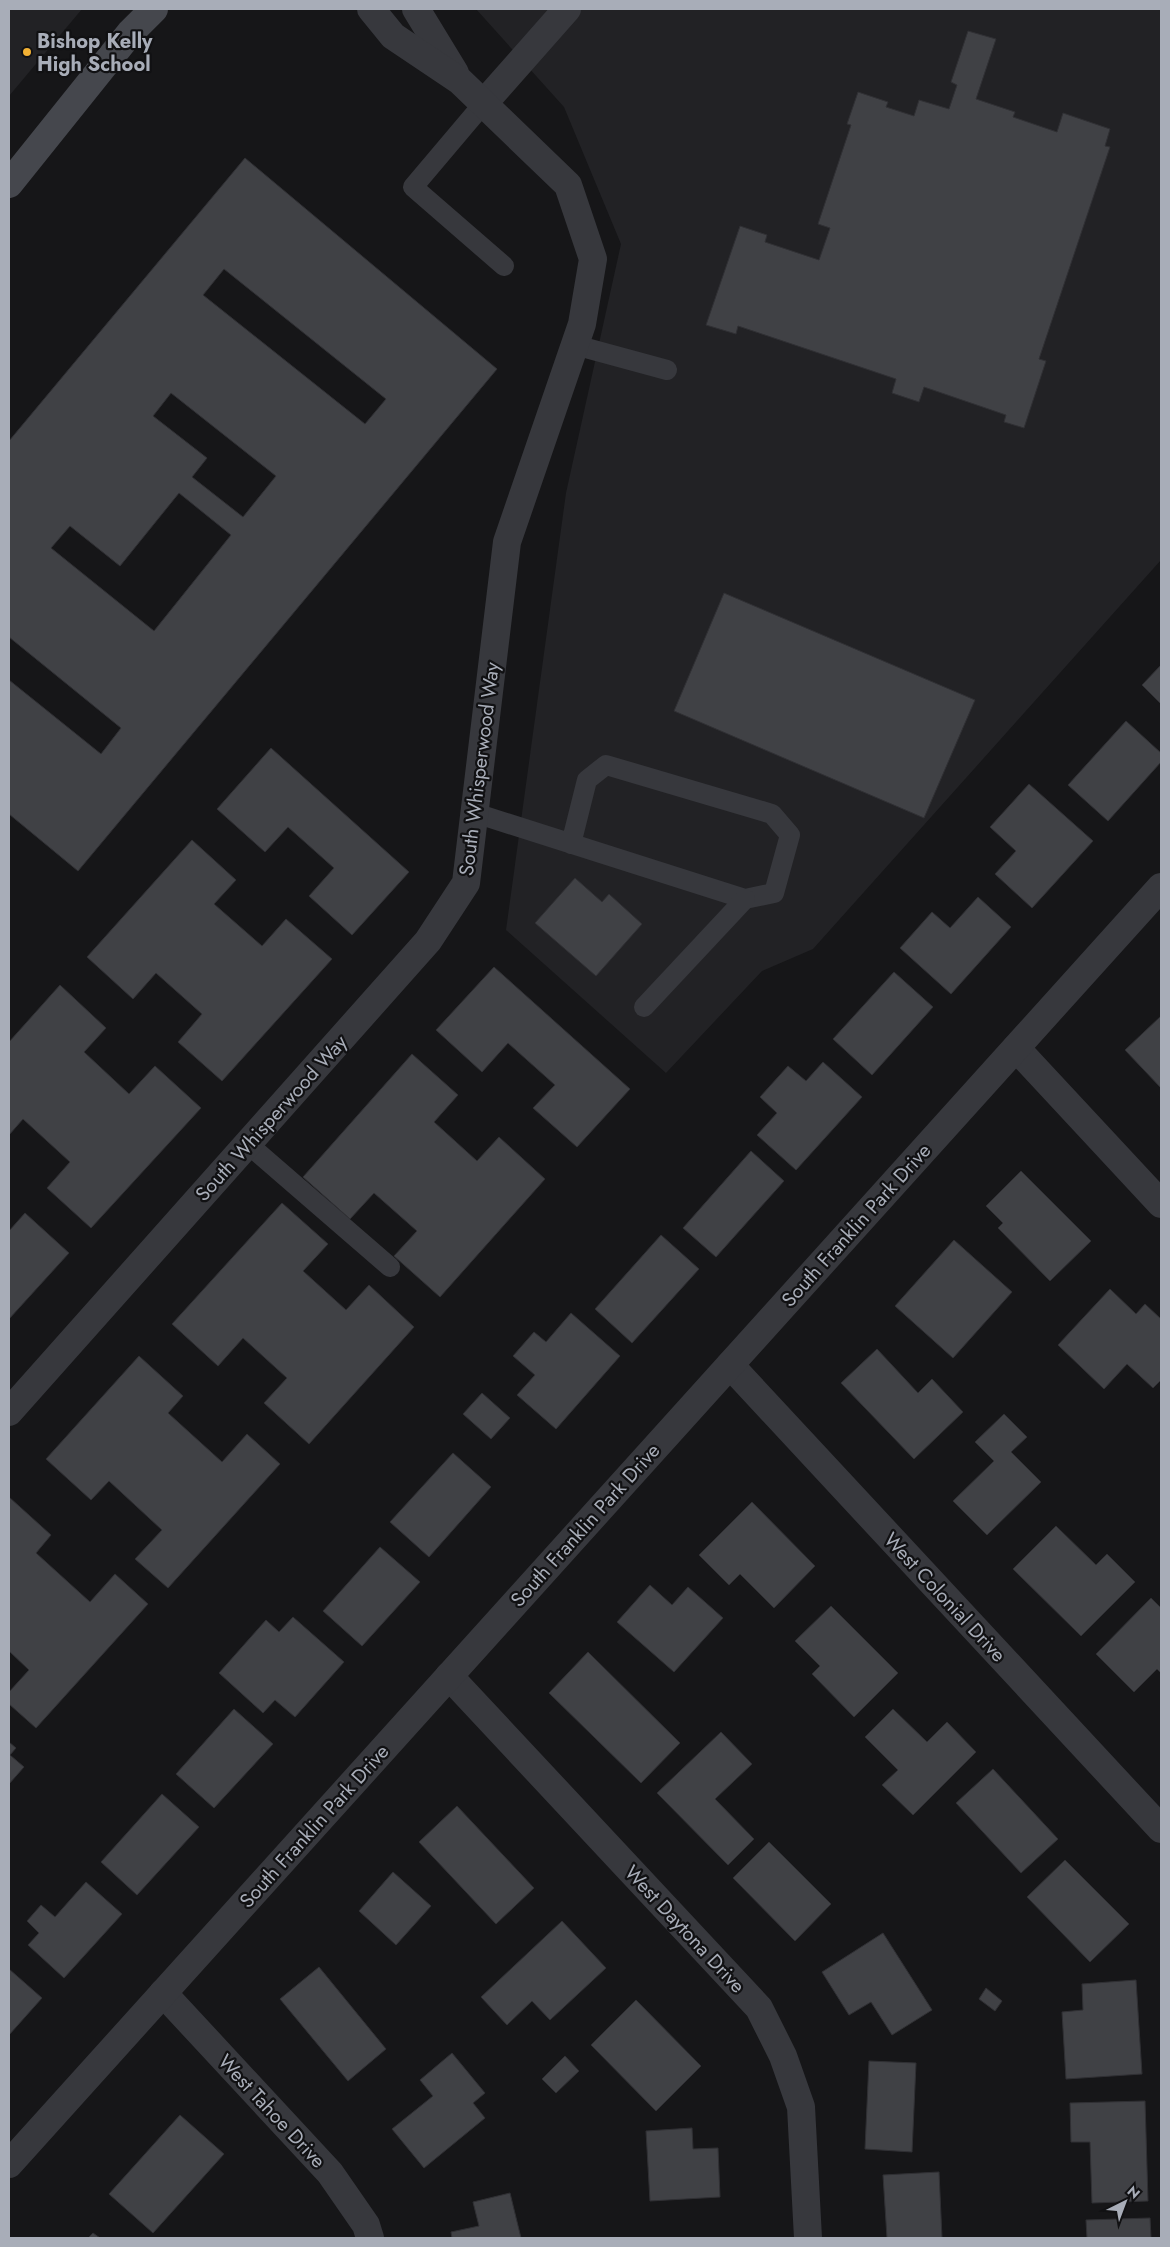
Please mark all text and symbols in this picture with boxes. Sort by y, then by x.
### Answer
place label: Bishop Kelly High School [37,27,153,79]
marker: Bishop Kelly High School [21,46,33,58]
street label: South Whisperwood Way [452,660,507,878]
street label: South Whisperwood Way [189,1029,354,1208]
street label: South Franklin Park Drive [775,1137,938,1314]
street label: South Franklin Park Drive [504,1437,667,1614]
street label: West Colonial Drive [877,1526,1012,1669]
street label: South Franklin Park Drive [233,1738,396,1915]
street label: West Daytona Drive [618,1859,752,2000]
street label: West Tahoe Drive [211,2048,332,2175]
north arrow [1100,2177,1150,2227]
text: N [1123,2181,1145,2203]

